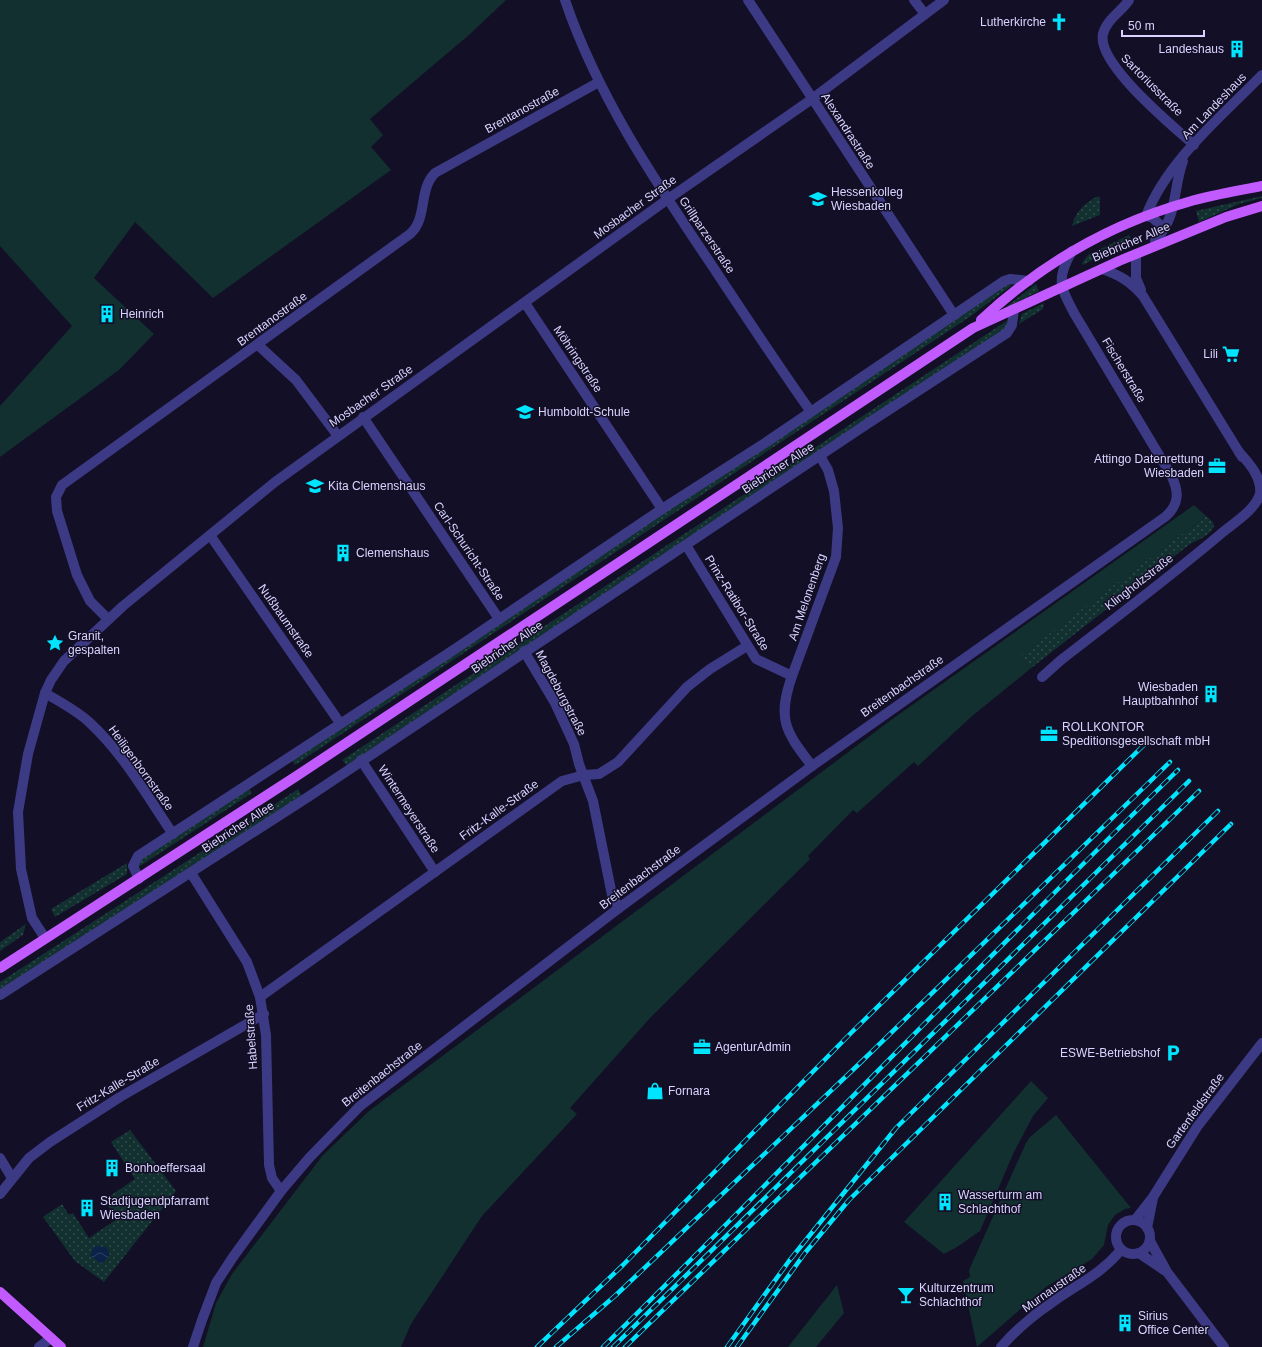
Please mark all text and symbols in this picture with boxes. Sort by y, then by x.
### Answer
church icon: Lutherkirche [1049,12,1069,32]
scale bar [1122,12,1204,38]
place label: Lutherkirche [980,15,1046,29]
text: 50 m [1128,19,1155,33]
building icon: Landeshaus [1227,39,1247,59]
place label: Landeshaus [1159,42,1224,56]
street label: Sartoriusstraße [1118,51,1186,119]
street label: Am Landeshaus [1179,70,1249,142]
street label: Brentanostraße [482,84,562,136]
street label: Alexandrastraße [818,90,878,172]
street label: Mosbacher Straße [591,172,679,242]
place label: Hessenkolleg Wiesbaden [831,185,903,213]
school or university icon: Hessenkolleg Wiesbaden [808,189,828,209]
street label: Grillparzerstraße [676,194,738,276]
street label: Biebricher Allee [1090,219,1172,265]
street label: Brentanostraße [234,289,310,349]
building icon: Heinrich [97,304,117,324]
place label: Heinrich [120,307,164,321]
street label: Möhringstraße [551,323,606,395]
street label: Fischerstraße [1099,335,1149,405]
supermarket icon: Lili [1221,344,1241,364]
place label: Lili [1203,347,1218,361]
street label: Mosbacher Straße [327,362,416,430]
school or university icon: Humboldt-Schule [515,402,535,422]
place label: Humboldt-Schule [538,405,630,419]
street label: Biebricher Allee [739,439,817,497]
place label: Attingo Datenrettung Wiesbaden [1094,452,1204,480]
office icon: Attingo Datenrettung Wiesbaden [1207,456,1227,476]
school or university icon: Kita Clemenshaus [305,476,325,496]
place label: Kita Clemenshaus [328,479,425,493]
street label: Carl-Schuricht-Straße [431,499,507,603]
building icon: Clemenshaus [333,543,353,563]
place label: Clemenshaus [356,546,429,560]
street label: Klingholzstraße [1102,551,1176,613]
street label: Am Melonenberg [786,552,828,642]
street label: Prinz-Ratibor-Straße [702,553,772,654]
street label: Nußbaumstraße [255,581,317,661]
street label: Biebricher Allee [469,618,546,676]
place label: Granit, gespalten [68,629,120,657]
place icon: Granit, gespalten [45,633,65,653]
street label: Magdeburgstraße [533,648,590,738]
street label: Breitenbachstraße [858,652,946,720]
place label: Wiesbaden Hauptbahnhof [1123,680,1199,708]
building icon: Wiesbaden Hauptbahnhof [1201,684,1221,704]
place label: ROLLKONTOR Speditionsgesellschaft mbH [1062,720,1210,748]
street label: Heiligenbornstraße [106,723,177,813]
office icon: ROLLKONTOR Speditionsgesellschaft mbH [1039,724,1059,744]
street label: Wintermeyerstraße [375,762,443,856]
street label: Fritz-Kalle-Straße [457,777,541,843]
street label: Biebricher Allee [199,798,277,856]
street label: Breitenbachstraße [597,842,684,912]
street label: Habelstraße [242,1004,260,1070]
office icon: AgenturAdmin [692,1037,712,1057]
street label: Breitenbachstraße [339,1038,425,1110]
place label: AgenturAdmin [715,1040,791,1054]
parking icon: ESWE-Betriebshof [1163,1043,1183,1063]
place label: ESWE-Betriebshof [1060,1046,1161,1060]
street label: Fritz-Kalle-Straße [74,1054,162,1114]
street label: Gartenfeldstraße [1163,1070,1227,1152]
shop icon: Fornara [645,1081,665,1101]
place label: Fornara [668,1084,710,1098]
building icon: Bonhoeffersaal [102,1158,122,1178]
place label: Bonhoeffersaal [125,1161,206,1175]
place label: Wasserturm am Schlachthof [958,1188,1042,1216]
building icon: Wasserturm am Schlachthof [935,1192,955,1212]
place label: Stadtjugendpfarramt Wiesbaden [100,1194,209,1222]
building icon: Stadtjugendpfarramt Wiesbaden [77,1198,97,1218]
street label: Murnaustraße [1019,1261,1089,1315]
place label: Kulturzentrum Schlachthof [919,1281,994,1309]
bar icon: Kulturzentrum Schlachthof [896,1285,916,1305]
place label: Sirius Office Center [1138,1309,1208,1337]
building icon: Sirius Office Center [1115,1313,1135,1333]

